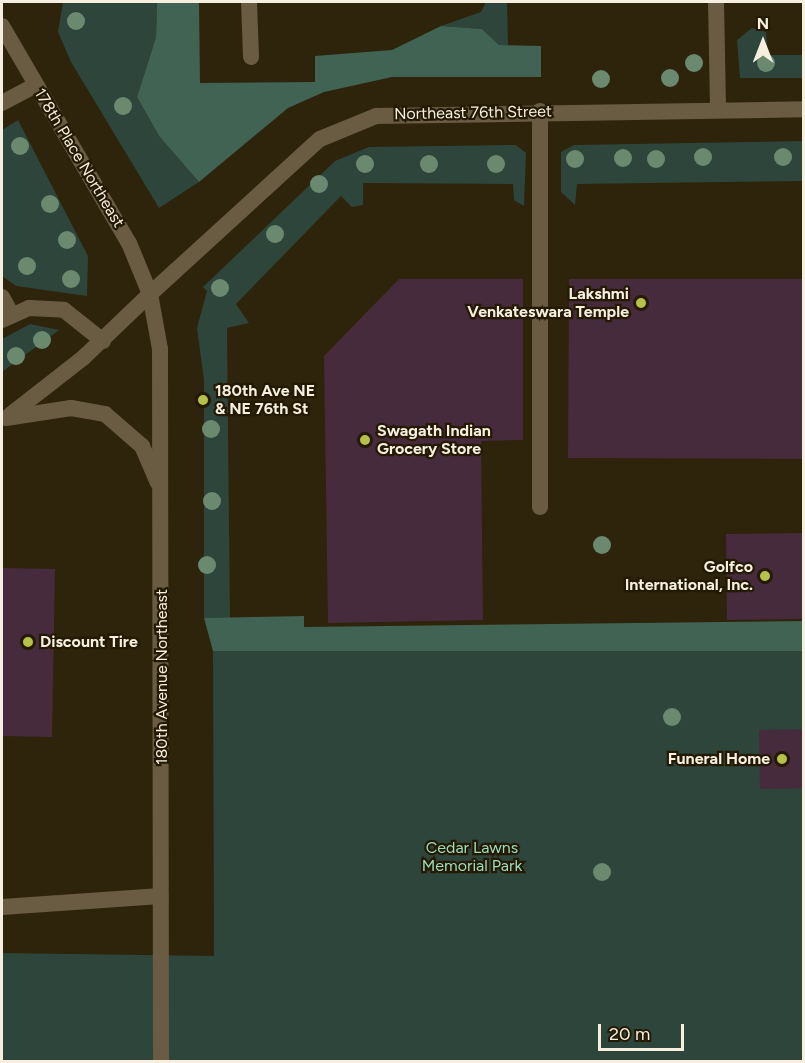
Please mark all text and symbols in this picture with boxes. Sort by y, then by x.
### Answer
north arrow [733,12,793,72]
text: N [757,14,769,33]
street label: 178th Place Northeast [30,85,128,231]
street label: Northeast 76th Street [394,102,552,124]
place label: Lakshmi Venkateswara Temple [467,284,629,322]
marker: Lakshmi Venkateswara Temple [634,296,648,310]
place label: 180th Ave NE & NE 76th St [215,381,315,419]
marker: 180th Ave NE & NE 76th St [196,393,210,407]
place label: Swagath Indian Grocery Store [377,421,491,459]
marker: Swagath Indian Grocery Store [358,433,372,447]
place label: Golfco International, Inc. [625,557,753,595]
marker: Golfco International, Inc. [758,569,772,583]
street label: 180th Avenue Northeast [152,589,172,765]
place label: Discount Tire [40,632,138,652]
marker: Discount Tire [21,635,35,649]
place label: Funeral Home [668,749,770,769]
marker: Funeral Home [775,752,789,766]
park label: Cedar Lawns Memorial Park [422,838,522,876]
scale bar [601,1012,686,1050]
text: 20 m [609,1023,650,1045]

